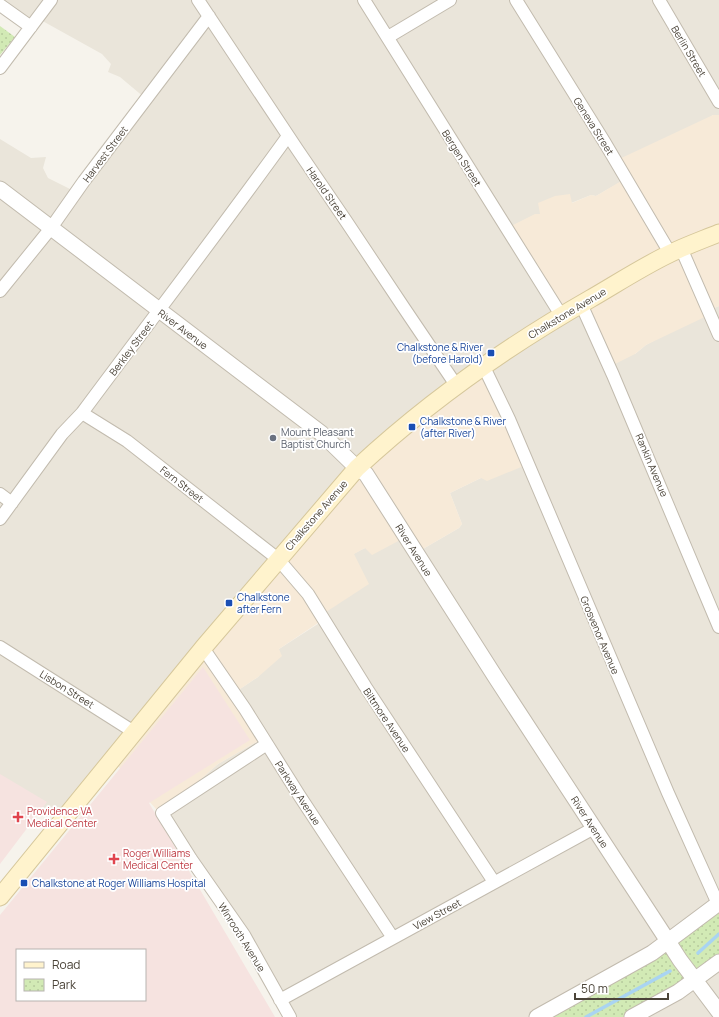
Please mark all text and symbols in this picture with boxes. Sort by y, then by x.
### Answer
street label: Berlin Street [668,23,710,79]
street label: Geneva Street [571,94,617,158]
street label: Harvest Street [79,123,131,185]
street label: Bergen Street [439,127,485,189]
street label: Harold Street [304,164,350,222]
street label: Chalkstone Avenue [525,284,609,342]
street label: River Avenue [155,306,211,352]
street label: Berkley Street [106,318,156,378]
place label: Chalkstone & River (before Harold) [397,340,483,366]
marker: Chalkstone & River (before Harold) [486,348,496,358]
place label: Chalkstone & River (after River) [420,414,506,440]
marker: Chalkstone & River (after River) [407,422,417,432]
place label: Mount Pleasant Baptist Church [281,425,354,451]
street label: Rankin Avenue [632,431,672,499]
marker: Mount Pleasant Baptist Church [268,433,278,443]
street label: Fern Street [157,463,207,505]
street label: Chalkstone Avenue [282,477,351,553]
street label: River Avenue [392,521,436,579]
place label: Chalkstone after Fern [237,590,290,616]
street label: Grosvenor Avenue [577,594,623,676]
marker: Chalkstone after Fern [224,598,234,608]
street label: Lisbon Street [37,667,97,711]
street label: Biltmore Avenue [360,685,414,755]
street label: Parkway Avenue [272,758,324,828]
street label: River Avenue [568,793,612,851]
place label: Providence VA Medical Center [27,804,97,830]
marker: Providence VA Medical Center [12,811,24,823]
place label: Roger Williams Medical Center [123,846,193,872]
marker: Roger Williams Medical Center [108,853,120,865]
place label: Chalkstone at Roger Williams Hospital [32,876,206,890]
marker: Chalkstone at Roger Williams Hospital [19,878,29,888]
street label: View Street [410,895,464,933]
street label: Winrooth Avenue [215,900,269,974]
legend [16,949,146,1001]
text: Road [52,956,80,973]
scale bar [575,975,668,1001]
text: Park [52,976,77,993]
text: 50 m [581,980,608,997]

